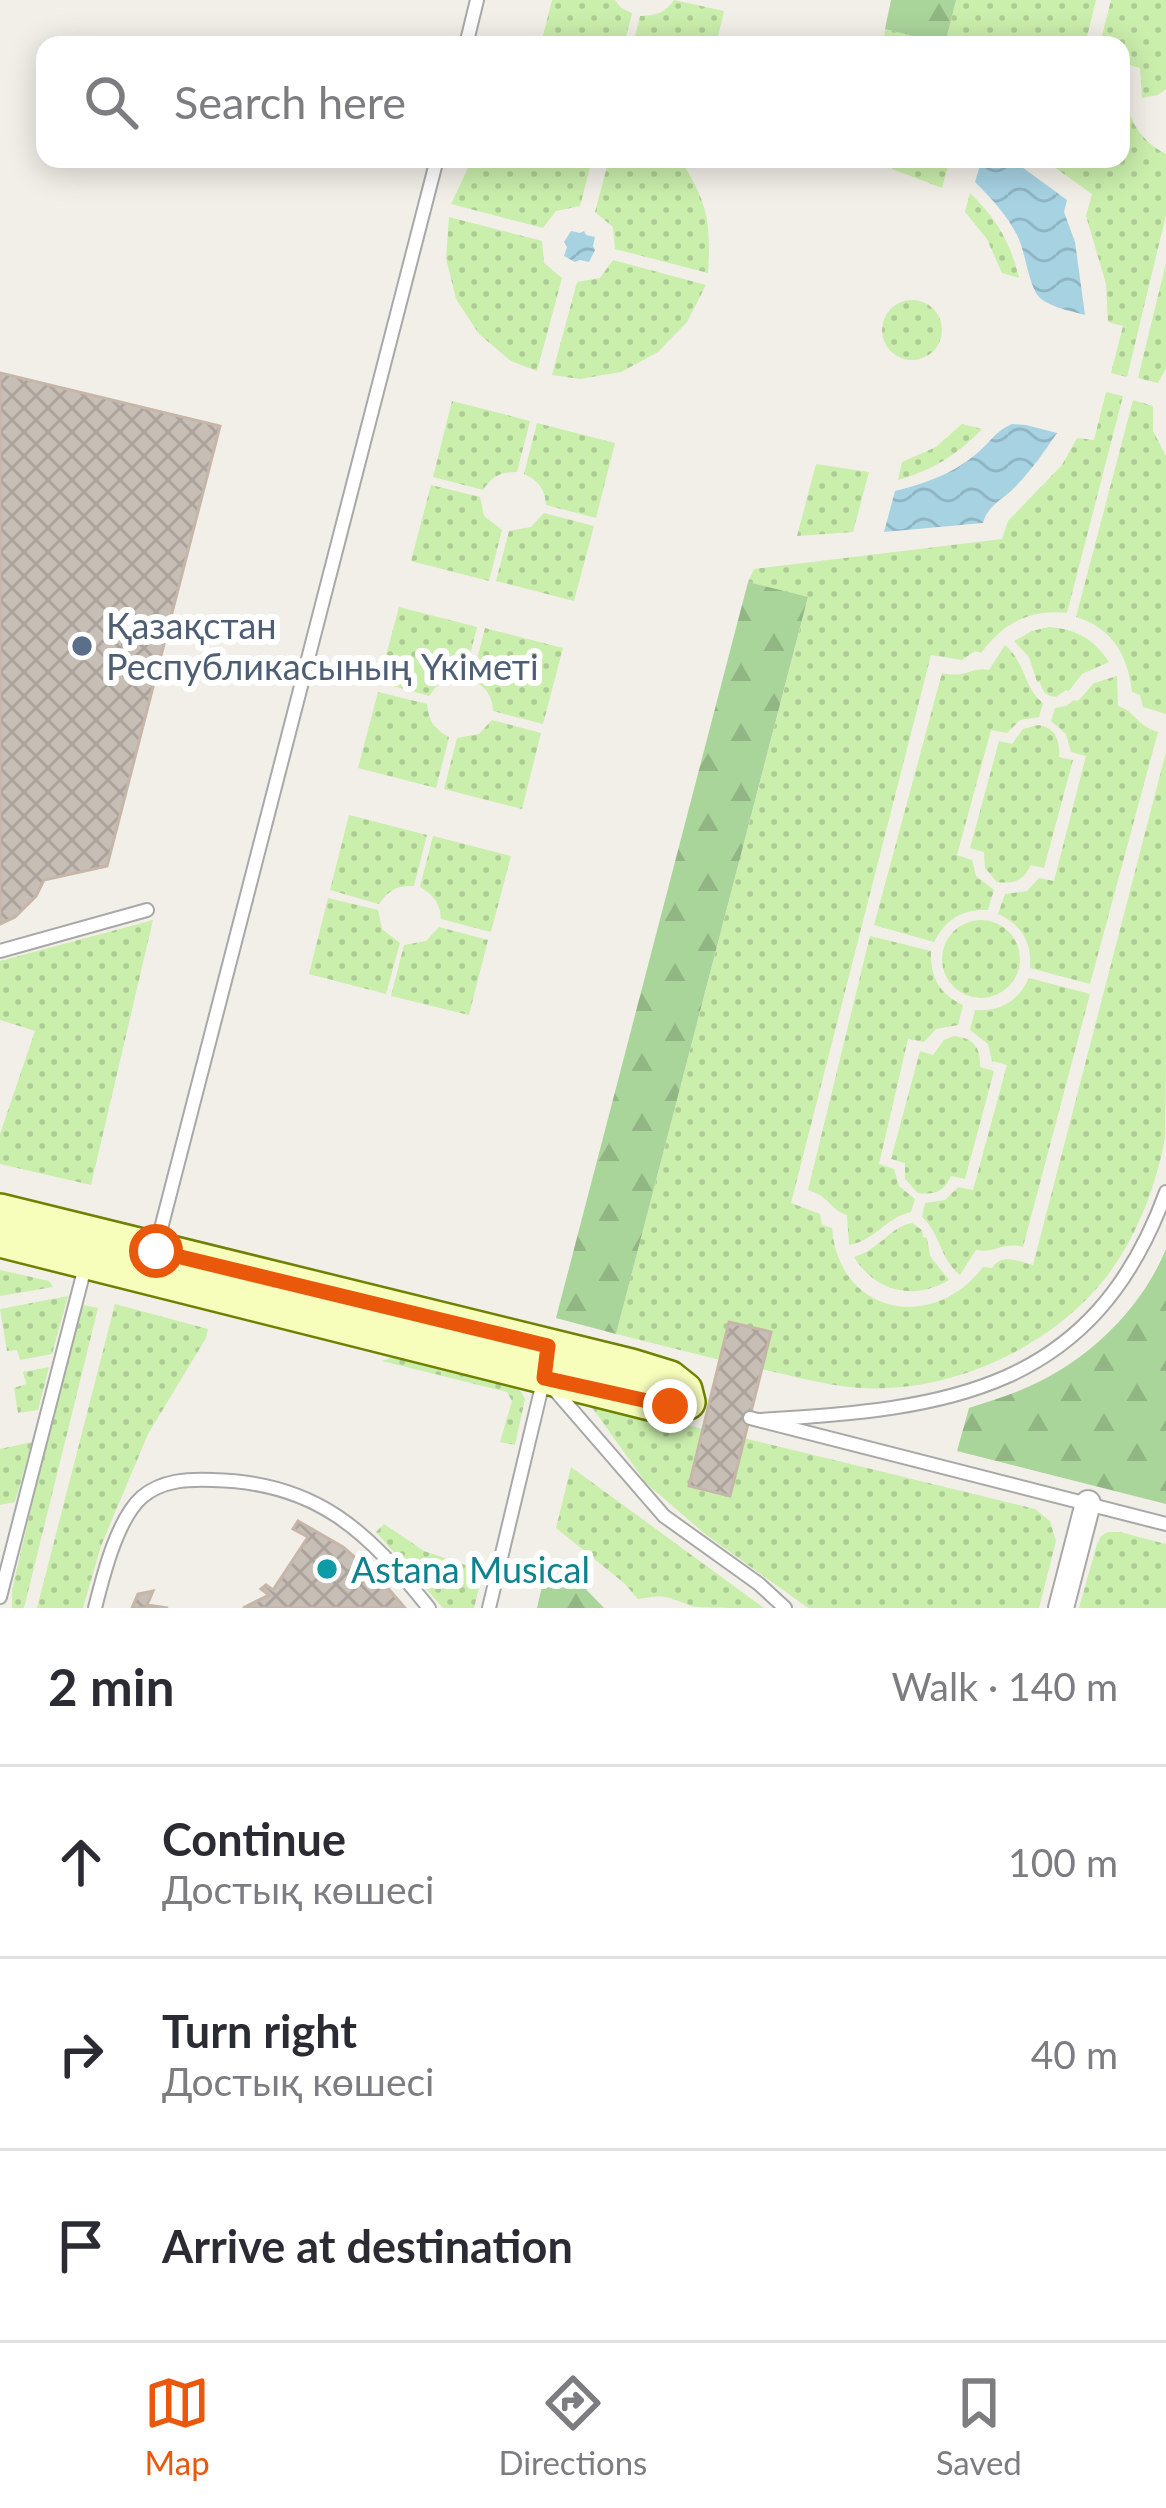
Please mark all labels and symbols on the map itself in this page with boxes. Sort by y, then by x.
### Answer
place label: Қазақстан Республикасының Үкіметі [106,603,539,688]
marker: Қазақстан Республикасының Үкіметі [69,633,95,659]
route start [129,1224,183,1278]
route end [643,1379,697,1433]
place label: Astana Musical [351,1547,590,1591]
marker: Astana Musical [314,1556,340,1582]

